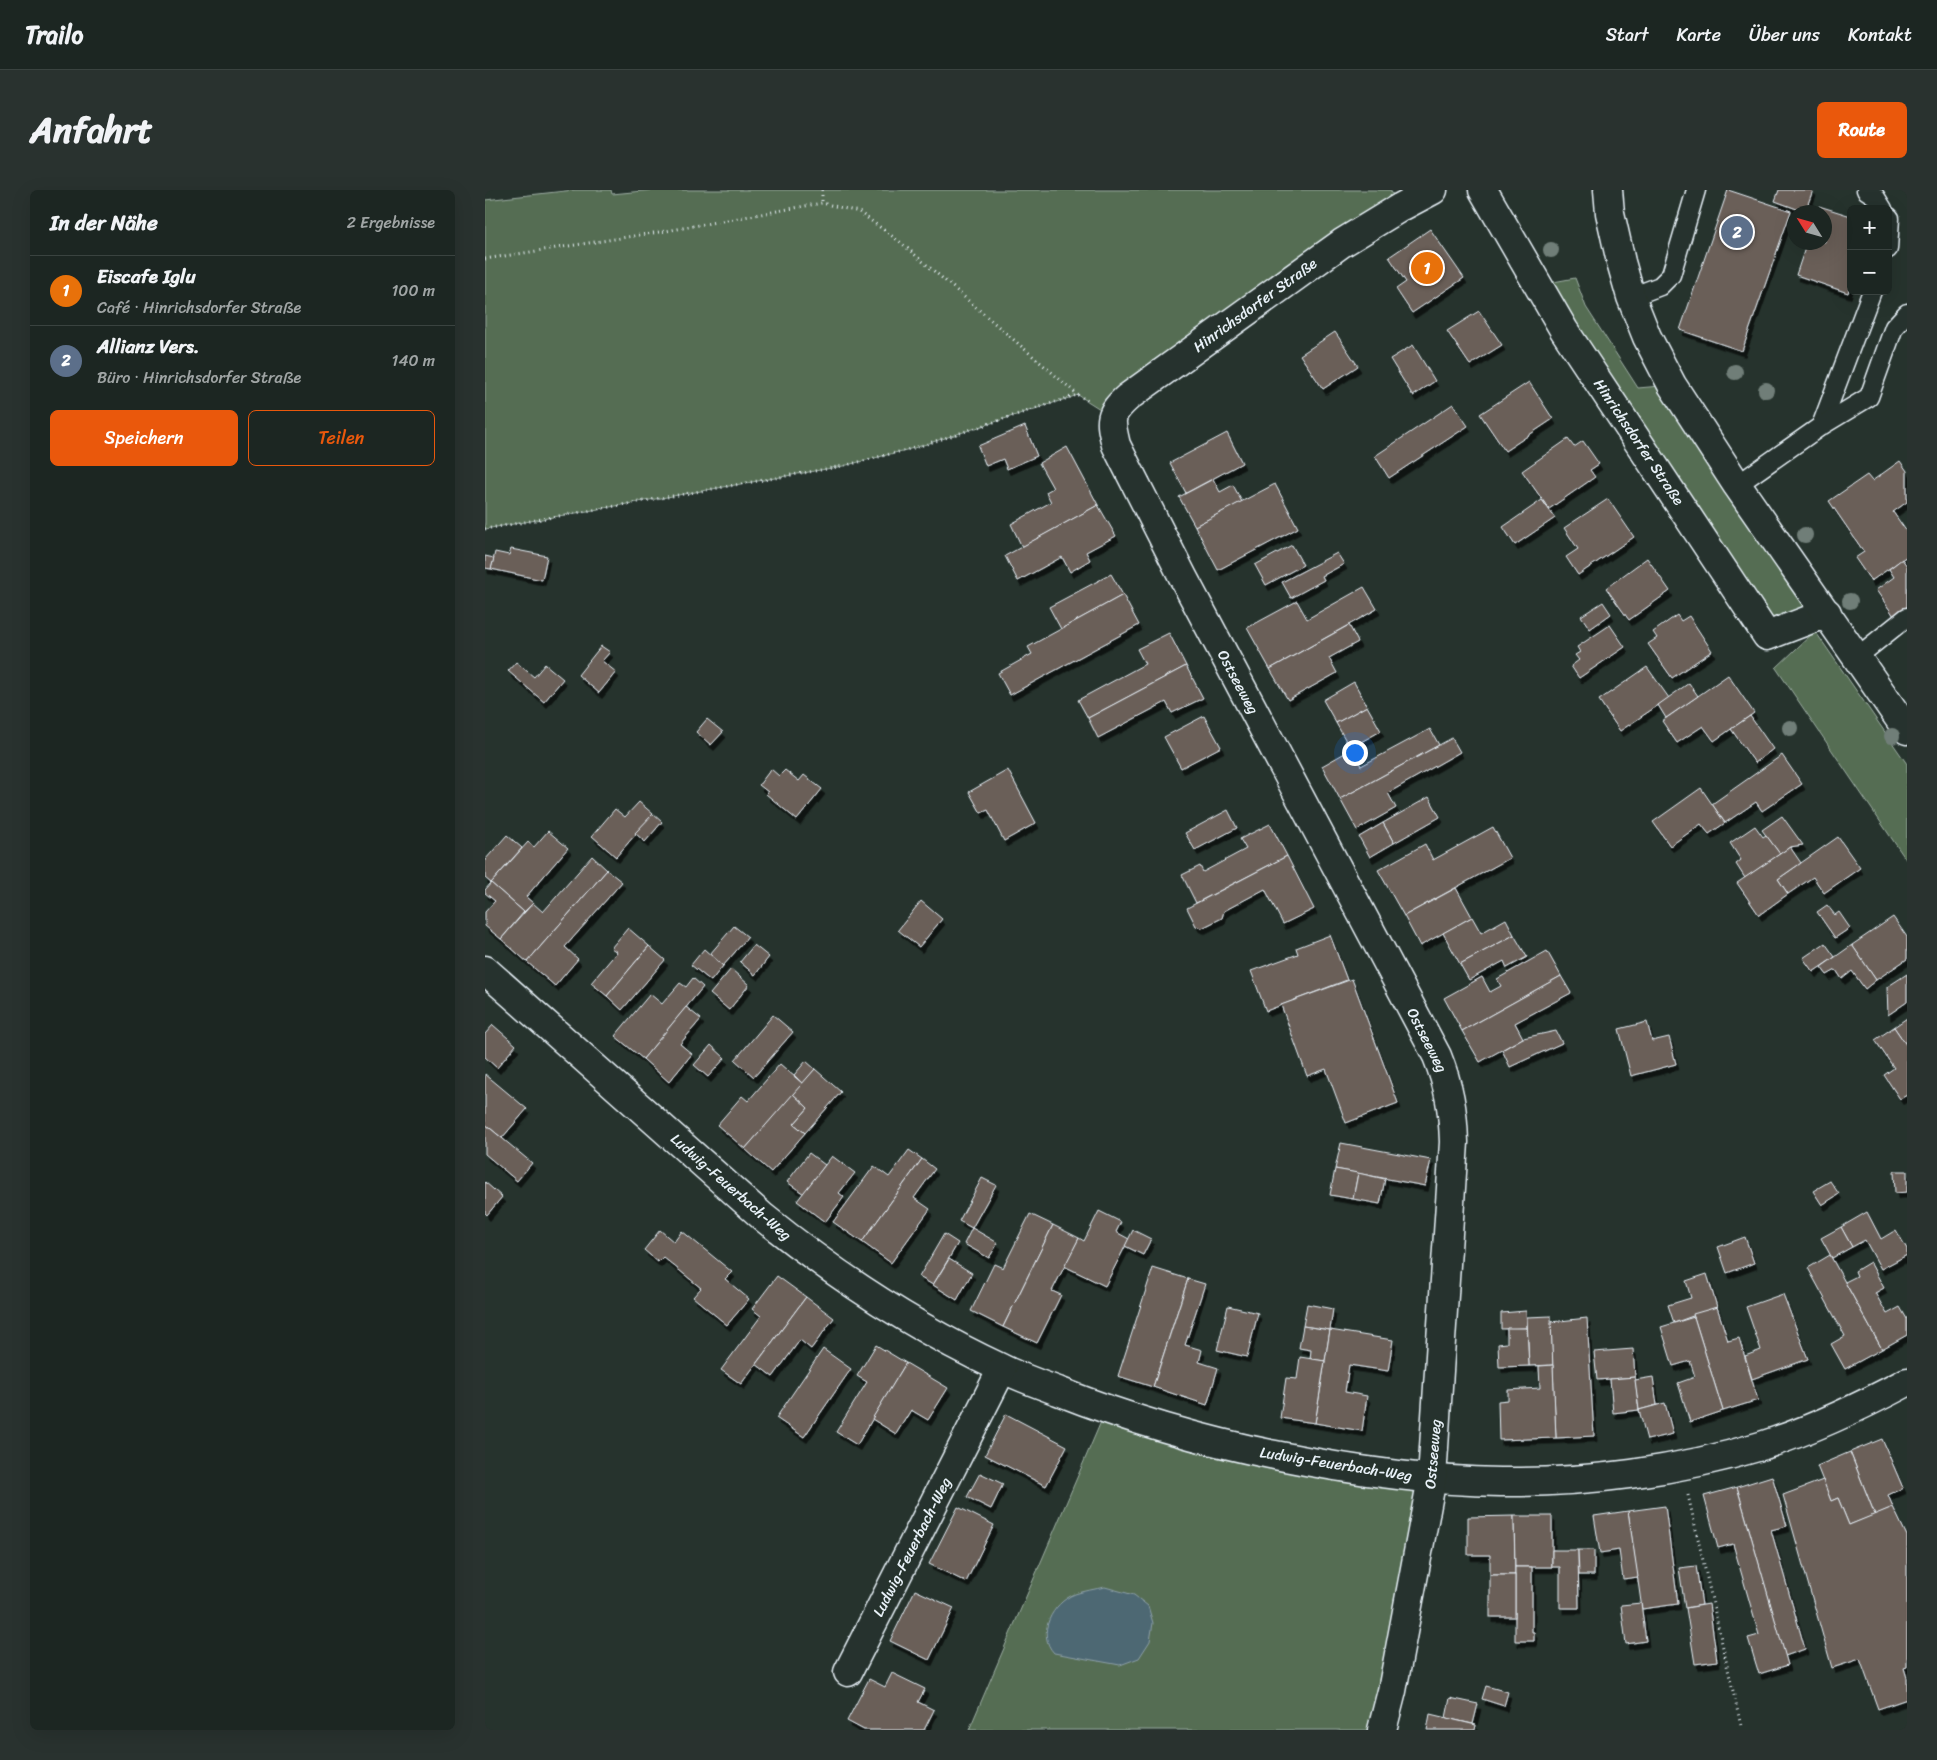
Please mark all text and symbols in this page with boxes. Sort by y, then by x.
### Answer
text: Trailo [25,14,83,56]
text: Start [1606,19,1649,51]
text: Karte [1677,19,1721,51]
text: Über uns [1749,19,1820,51]
text: Kontakt [1848,19,1912,51]
text: Anfahrt [30,99,153,161]
button: Route [1817,102,1907,158]
text: In der Nähe [50,204,158,242]
north arrow [1787,205,1832,250]
map controls [1847,205,1892,295]
button: + [1847,205,1892,250]
text: 2 Ergebnisse [347,208,435,237]
pin: 2 [1721,213,1753,251]
pin: 1 [1411,249,1443,287]
button: − [1847,250,1892,295]
street label: Hinrichsdorfer Straße [1187,251,1323,359]
text: Eiscafe Iglu [97,260,196,293]
text: 1 [63,276,69,305]
text: 100 m [391,276,435,305]
text: Café · Hinrichsdorfer Straße [97,293,301,322]
text: Allianz Vers. [97,330,200,363]
text: 2 [61,346,71,375]
text: 140 m [392,346,435,375]
text: Büro · Hinrichsdorfer Straße [97,363,301,392]
street label: Hinrichsdorfer Straße [1587,373,1691,511]
button: Speichern [50,410,238,466]
button: Teilen [248,410,435,466]
street label: Ostseeweg [1210,645,1266,719]
your location [1342,740,1368,766]
street label: Ostseeweg [1400,1003,1455,1077]
street label: Ludwig-Feuerbach-Weg [664,1127,798,1248]
street label: Ostseeweg [1417,1418,1449,1490]
street label: Ludwig-Feuerbach-Weg [1258,1439,1414,1489]
street label: Ludwig-Feuerbach-Weg [865,1472,959,1621]

